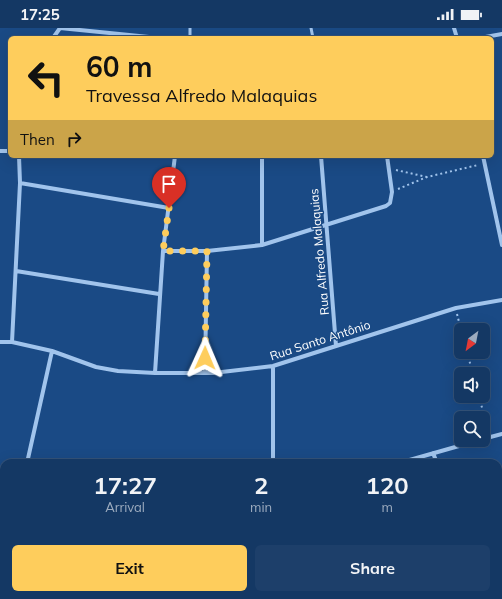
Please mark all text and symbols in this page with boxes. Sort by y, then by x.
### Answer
text: 17:25 [20,5,60,24]
text: 60 m [86,49,152,84]
icon: left [20,52,72,104]
text: Travessa Alfredo Malaquias [86,84,317,107]
icon: right [63,128,85,150]
text: Then [20,130,55,149]
pin [152,167,186,208]
icon: arrive [158,173,180,195]
street label: Rua Alfredo Malaquias [306,188,332,316]
street label: Rua Santo Antônio [268,317,372,363]
north arrow [454,323,490,359]
map controls [454,323,490,447]
position arrow [184,337,226,379]
button: sound [454,367,490,403]
button: search [454,411,490,447]
text: 17:27 [93,470,157,500]
text: 2 [254,470,268,500]
text: 120 [366,470,409,500]
text: Arrival [105,499,145,515]
text: min [250,499,272,515]
text: m [381,499,393,515]
button: Exit [12,545,247,591]
button: Share [255,545,490,591]

